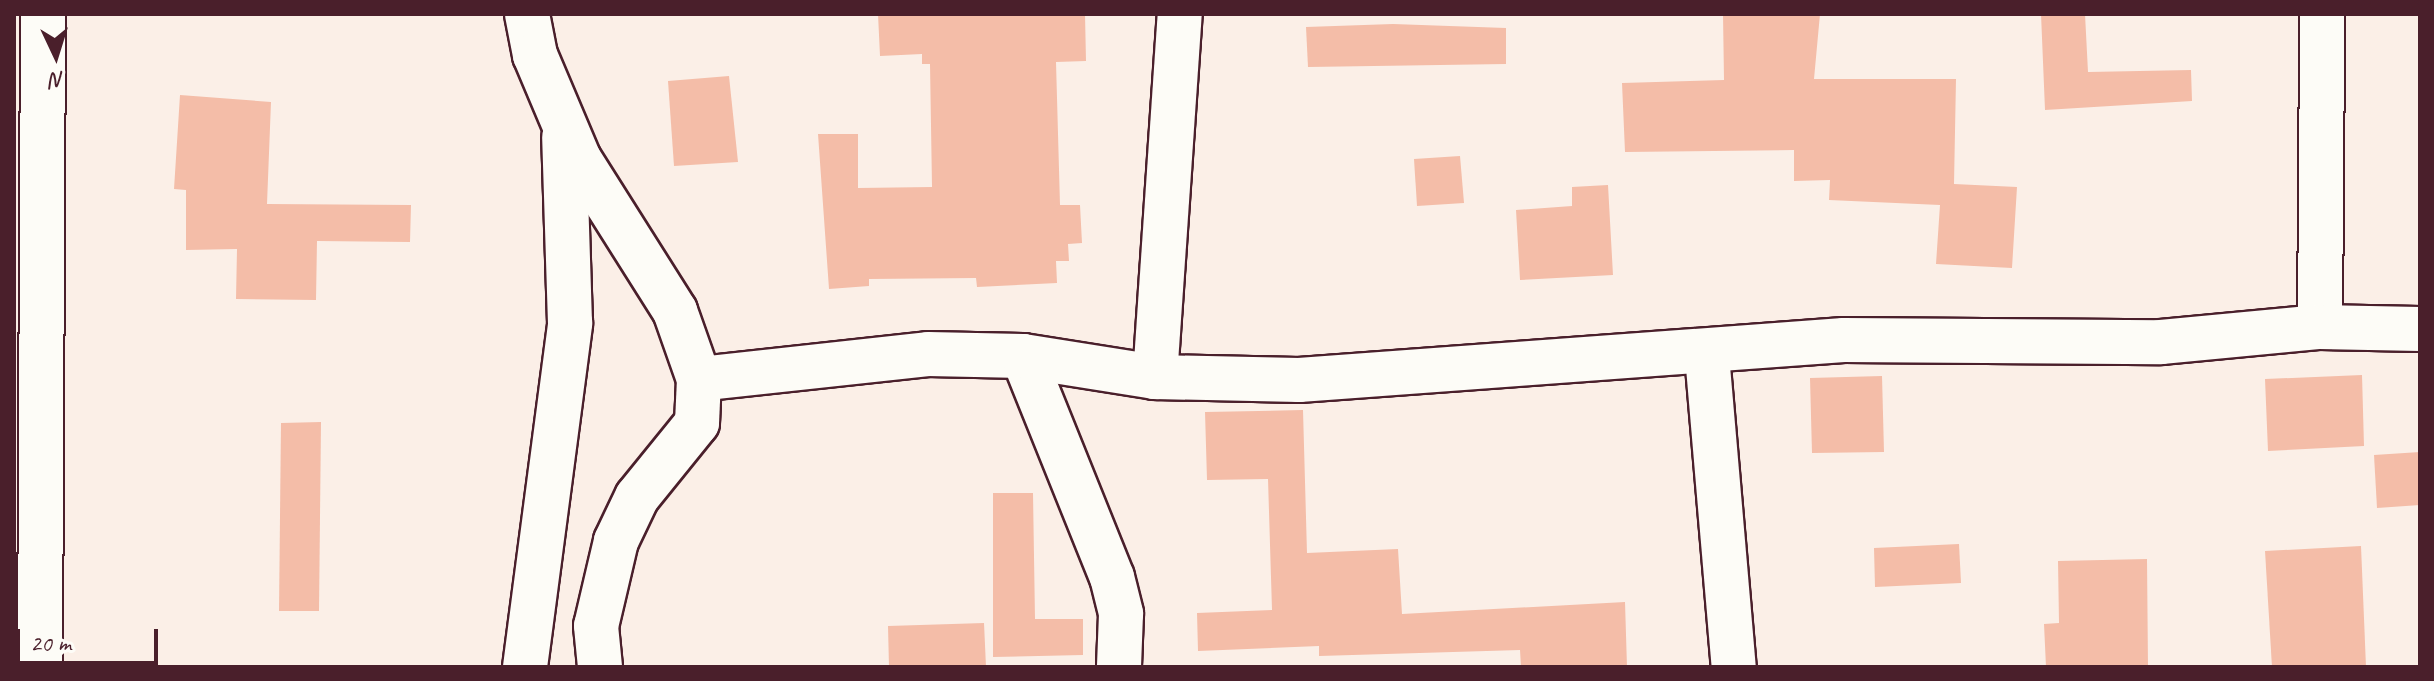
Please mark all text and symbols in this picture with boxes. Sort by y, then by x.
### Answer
north arrow [16,16,96,96]
text: N [50,66,65,94]
scale bar [20,613,162,663]
text: 20 m [30,628,71,658]

